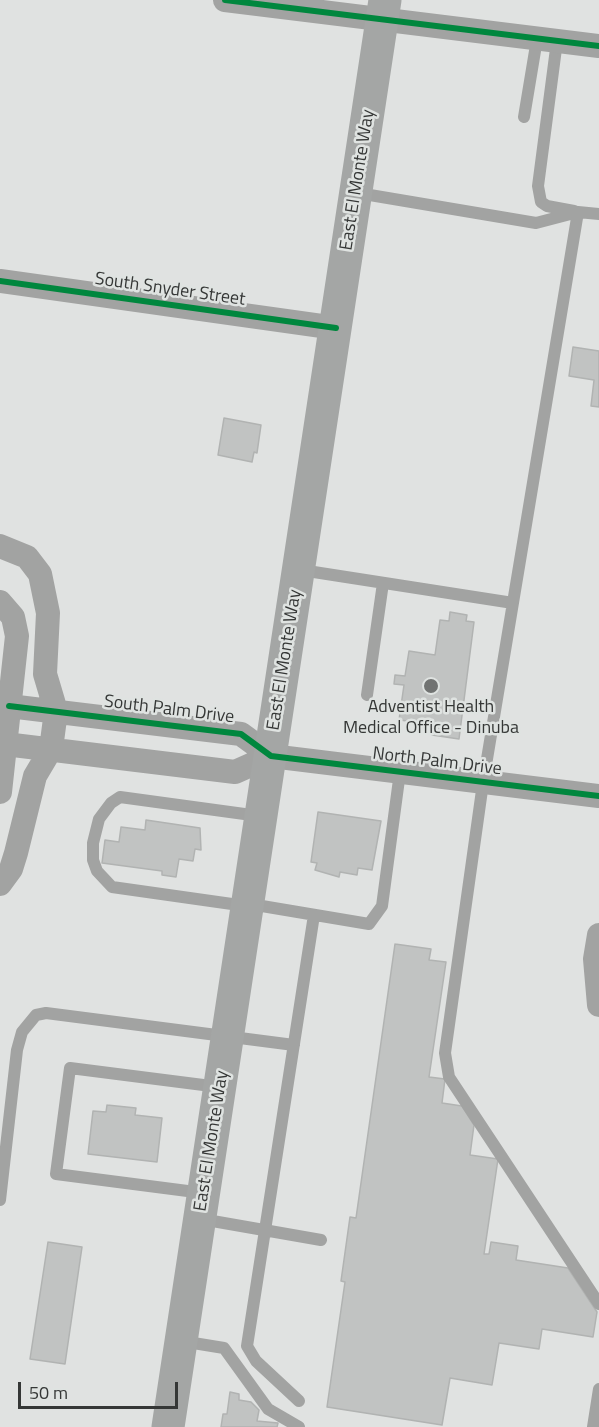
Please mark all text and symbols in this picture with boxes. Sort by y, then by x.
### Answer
street label: East El Monte Way [336,108,380,252]
street label: South Snyder Street [93,269,247,311]
street label: East El Monte Way [263,588,307,732]
marker: Adventist Health Medical Office - Dinuba [422,677,440,695]
street label: South Palm Drive [103,691,235,729]
place label: Adventist Health Medical Office - Dinuba [343,697,519,740]
street label: North Palm Drive [371,743,503,781]
street label: East El Monte Way [190,1069,234,1213]
scale bar [21,1370,182,1408]
text: 50 m [29,1379,68,1406]

